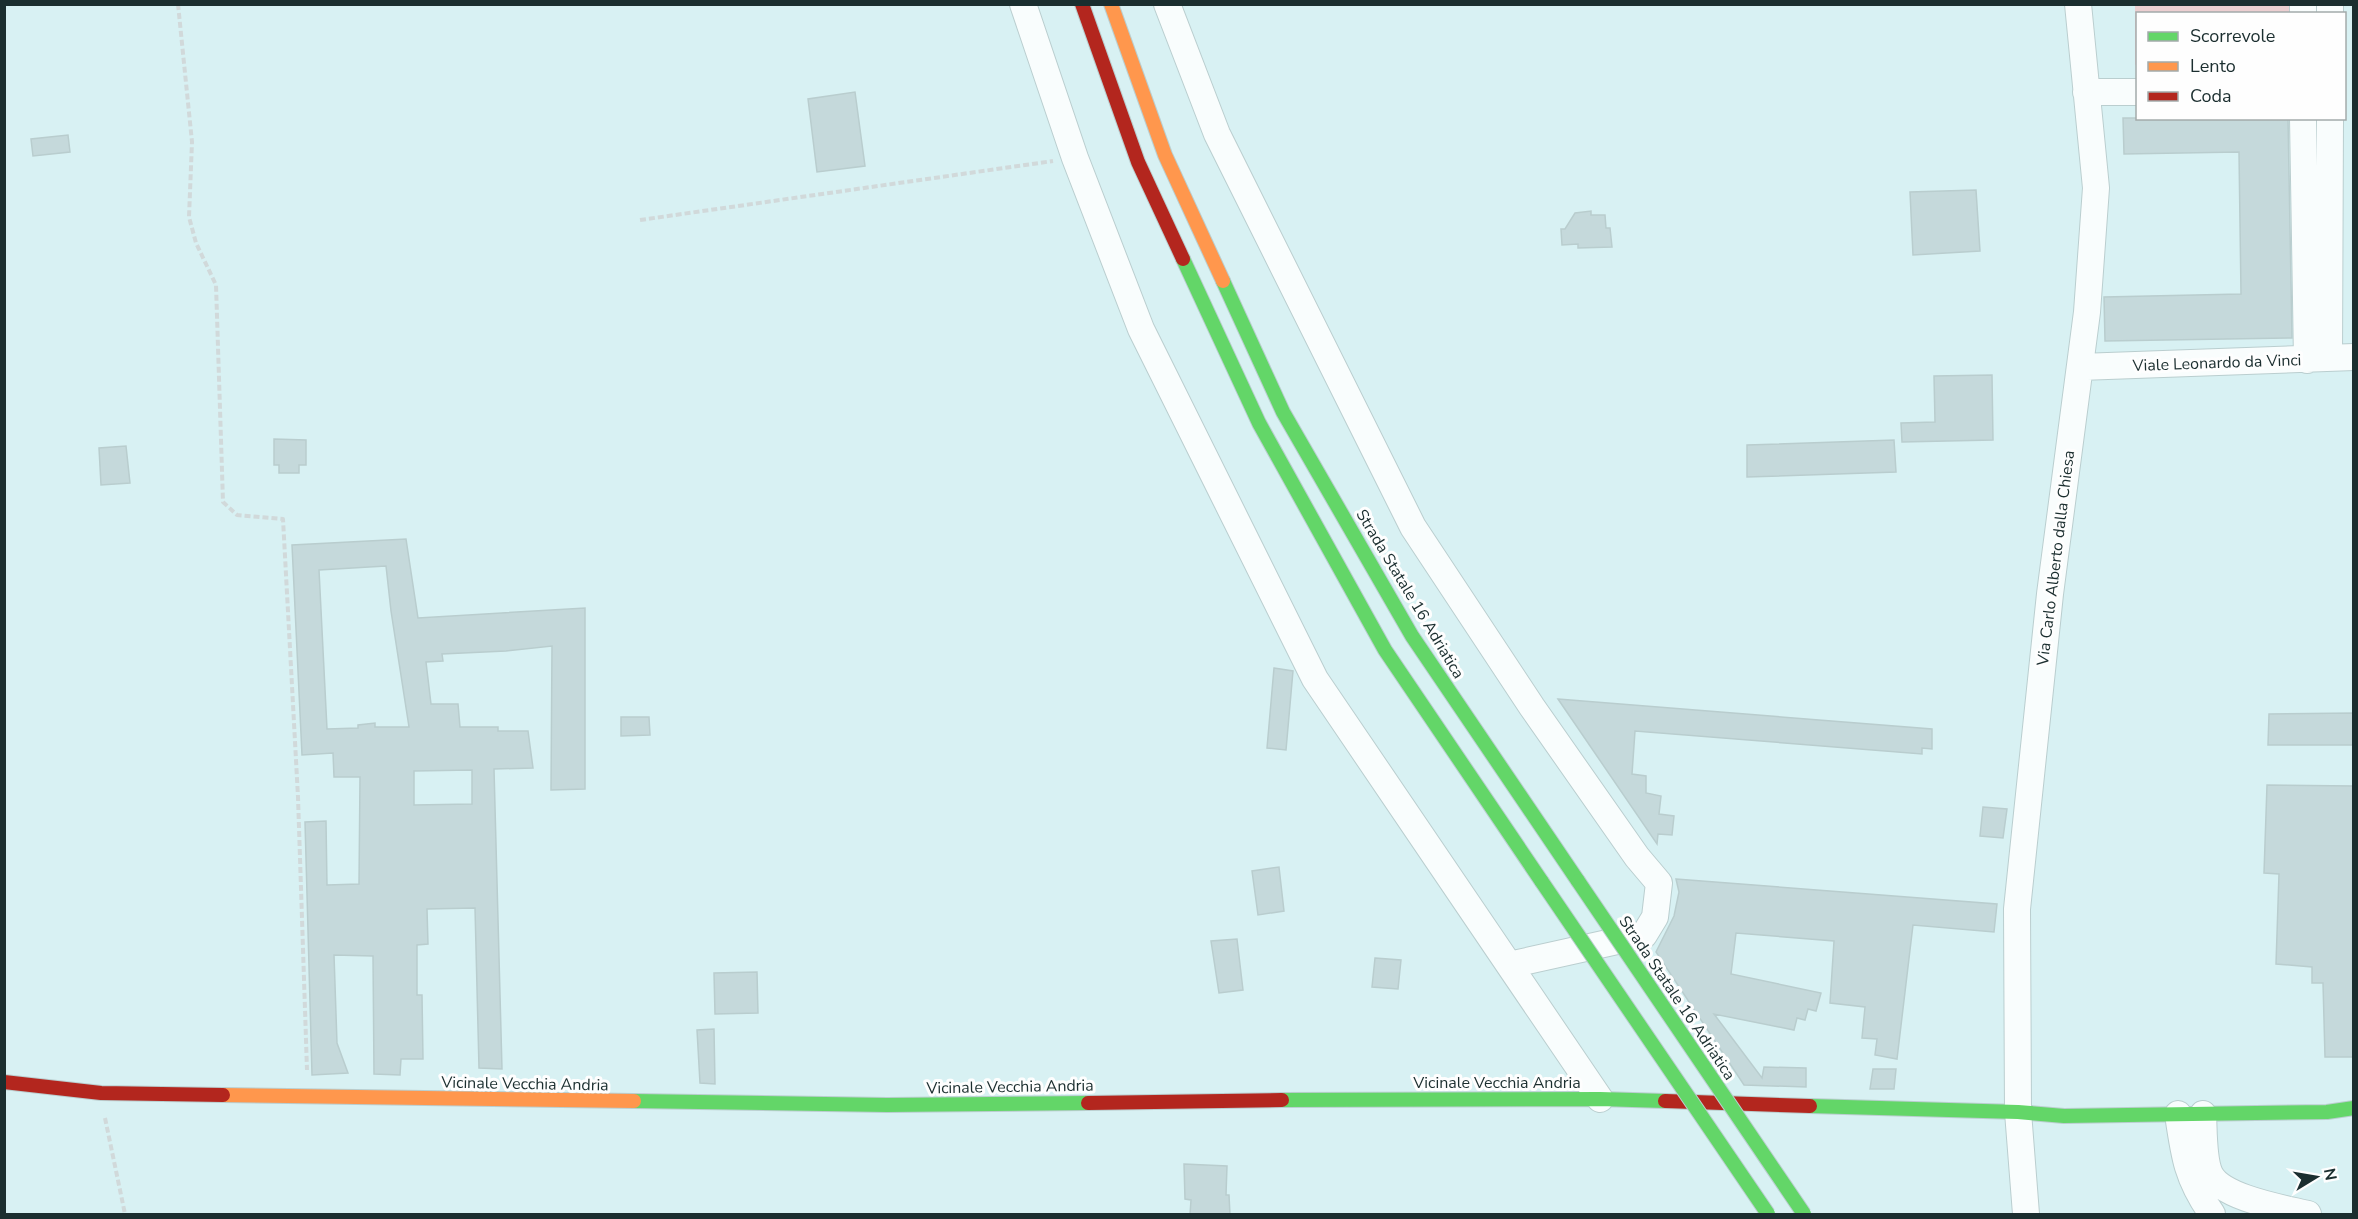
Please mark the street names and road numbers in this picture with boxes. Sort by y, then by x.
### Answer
street label: Viale Leonardo da Vinci [2131,349,2302,377]
street label: Via Carlo Alberto dalla Chiesa [2032,449,2080,668]
street label: Strada Statale 16 Adriatica [1351,505,1469,683]
street label: Strada Statale 16 Adriatica [1614,911,1740,1085]
street label: Vicinale Vecchia Andria [440,1072,609,1096]
street label: Vicinale Vecchia Andria [1412,1072,1581,1094]
street label: Vicinale Vecchia Andria [925,1075,1094,1099]

